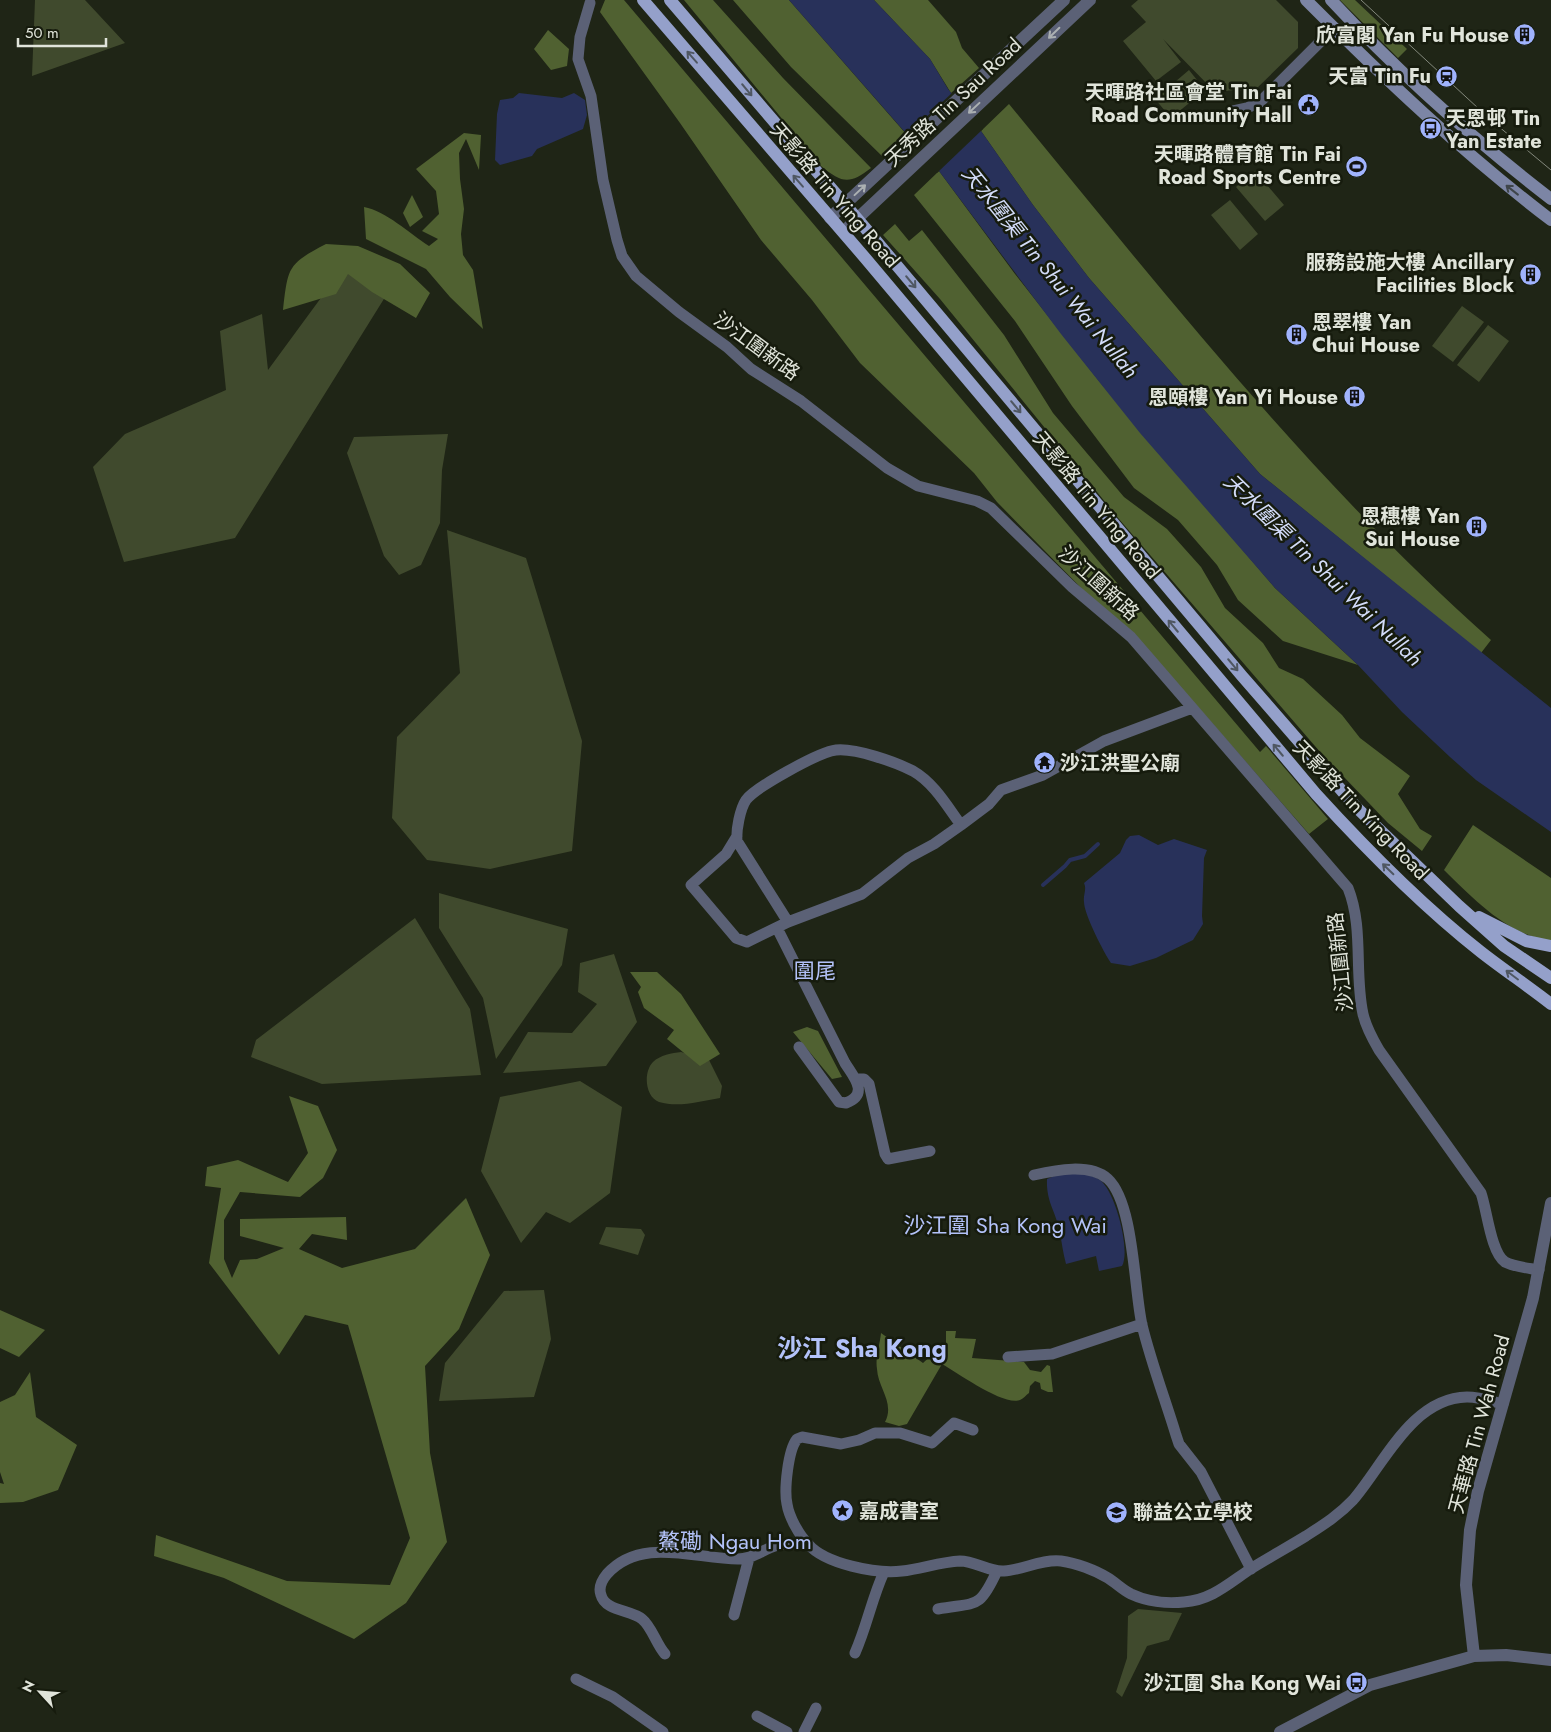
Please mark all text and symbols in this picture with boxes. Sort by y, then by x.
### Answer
scale bar [18,15,105,47]
place label: 欣富閣 Yan Fu House [1316,21,1509,50]
text: 50 m [25,22,59,44]
building icon: 欣富閣 Yan Fu House [1513,23,1537,47]
one-way arrow [1048,27,1060,39]
street label: 天秀路 Tin Sau Road [879,31,1028,173]
one-way arrow [687,51,698,64]
place label: 天富 Tin Fu [1329,62,1431,91]
station icon: 天富 Tin Fu [1435,64,1459,88]
place label: 天暉路社區會堂 Tin Fai Road Community Hall [1085,78,1292,130]
one-way arrow [741,84,752,97]
public building icon: 天暉路社區會堂 Tin Fai Road Community Hall [1296,92,1320,116]
one-way arrow [968,102,981,114]
place label: 天恩邨 Tin Yan Estate [1445,104,1542,156]
street label: 天影路 Tin Ying Road [763,116,906,274]
bus stop icon: 天恩邨 Tin Yan Estate [1418,117,1442,141]
place label: 天暉路體育館 Tin Fai Road Sports Centre [1154,140,1341,192]
sports icon: 天暉路體育館 Tin Fai Road Sports Centre [1345,154,1369,178]
water label: 天水圍渠 Tin Shui Wai Nullah [955,159,1145,385]
one-way arrow [793,174,804,187]
one-way arrow [853,184,866,196]
one-way arrow [1506,185,1519,196]
place label: 服務設施大樓 Ancillary Facilities Block [1306,248,1515,300]
building icon: 服務設施大樓 Ancillary Facilities Block [1518,262,1542,286]
one-way arrow [906,276,917,289]
street label: 沙江圍新路 [708,305,806,388]
place label: 恩翠樓 Yan Chui House [1312,308,1420,360]
building icon: 恩翠樓 Yan Chui House [1284,322,1308,346]
place label: 恩頤樓 Yan Yi House [1148,383,1338,412]
building icon: 恩頤樓 Yan Yi House [1342,385,1366,409]
one-way arrow [1010,400,1021,413]
street label: 天影路 Tin Ying Road [1026,425,1167,585]
water label: 天水圍渠 Tin Shui Wai Nullah [1217,467,1429,673]
place label: 恩穗樓 Yan Sui House [1361,502,1460,554]
building icon: 恩穗樓 Yan Sui House [1464,515,1488,539]
street label: 沙江圍新路 [1052,539,1146,628]
one-way arrow [1168,619,1179,632]
one-way arrow [1227,659,1238,672]
street label: 天影路 Tin Ying Road [1286,734,1435,887]
one-way arrow [1272,744,1283,757]
place label: 沙江洪聖公廟 [1060,749,1180,778]
temple icon: 沙江洪聖公廟 [1032,751,1056,775]
one-way arrow [1382,863,1395,875]
street label: 沙江圍新路 [1321,911,1360,1013]
district label: 圍尾 [794,956,836,986]
one-way arrow [1506,969,1519,980]
district label: 沙江圍 Sha Kong Wai [903,1209,1107,1241]
district label: 沙江 Sha Kong [777,1330,947,1366]
street label: 天華路 Tin Wah Road [1442,1331,1517,1517]
place label: 嘉成書室 [859,1497,939,1526]
place label: 聯益公立學校 [1133,1498,1253,1527]
place icon: 嘉成書室 [831,1499,855,1523]
school or university icon: 聯益公立學校 [1105,1500,1129,1524]
district label: 鰲磡 Ngau Hom [658,1525,812,1557]
north arrow [15,1667,65,1717]
place label: 沙江圍 Sha Kong Wai [1144,1669,1341,1698]
bus stop icon: 沙江圍 Sha Kong Wai [1345,1671,1369,1695]
text: N [17,1677,40,1696]

